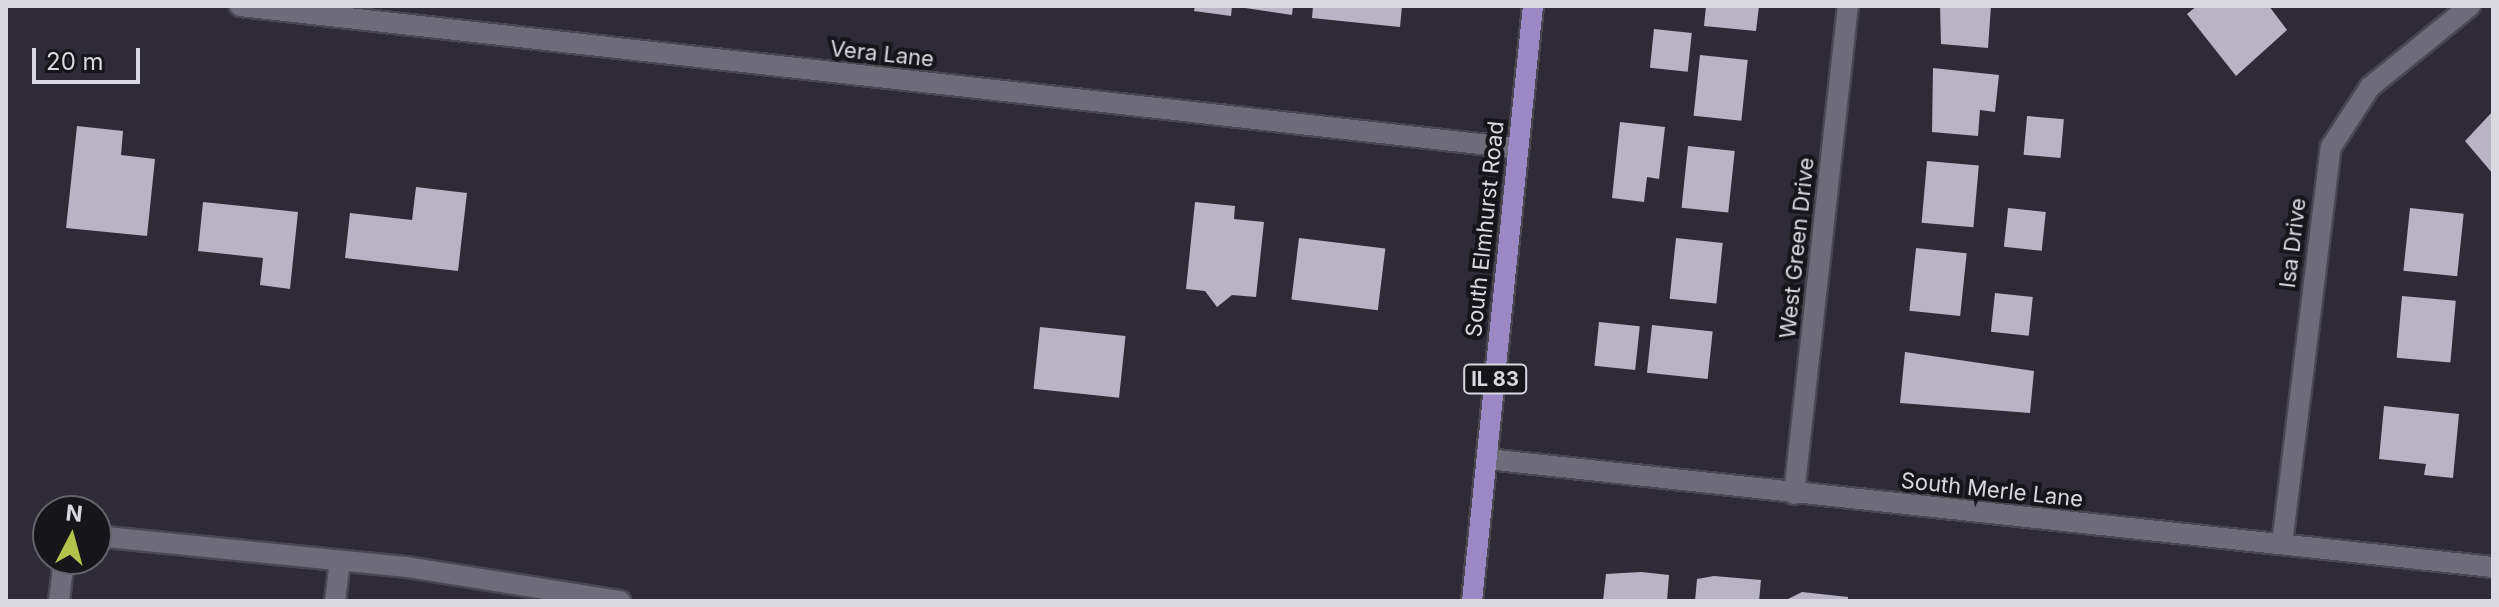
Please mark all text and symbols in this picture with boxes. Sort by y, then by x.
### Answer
scale bar [36,32,144,82]
street label: Vera Lane [829,35,935,73]
text: 20 m [46,47,104,76]
street label: South Elmhurst Road [1461,120,1509,338]
street label: West Green Drive [1774,156,1820,340]
street label: Isa Drive [2274,196,2312,290]
road number: IL 83 [1463,363,1527,395]
street label: South Merle Lane [1900,467,2084,513]
north arrow [32,495,112,575]
text: N [65,499,84,527]

